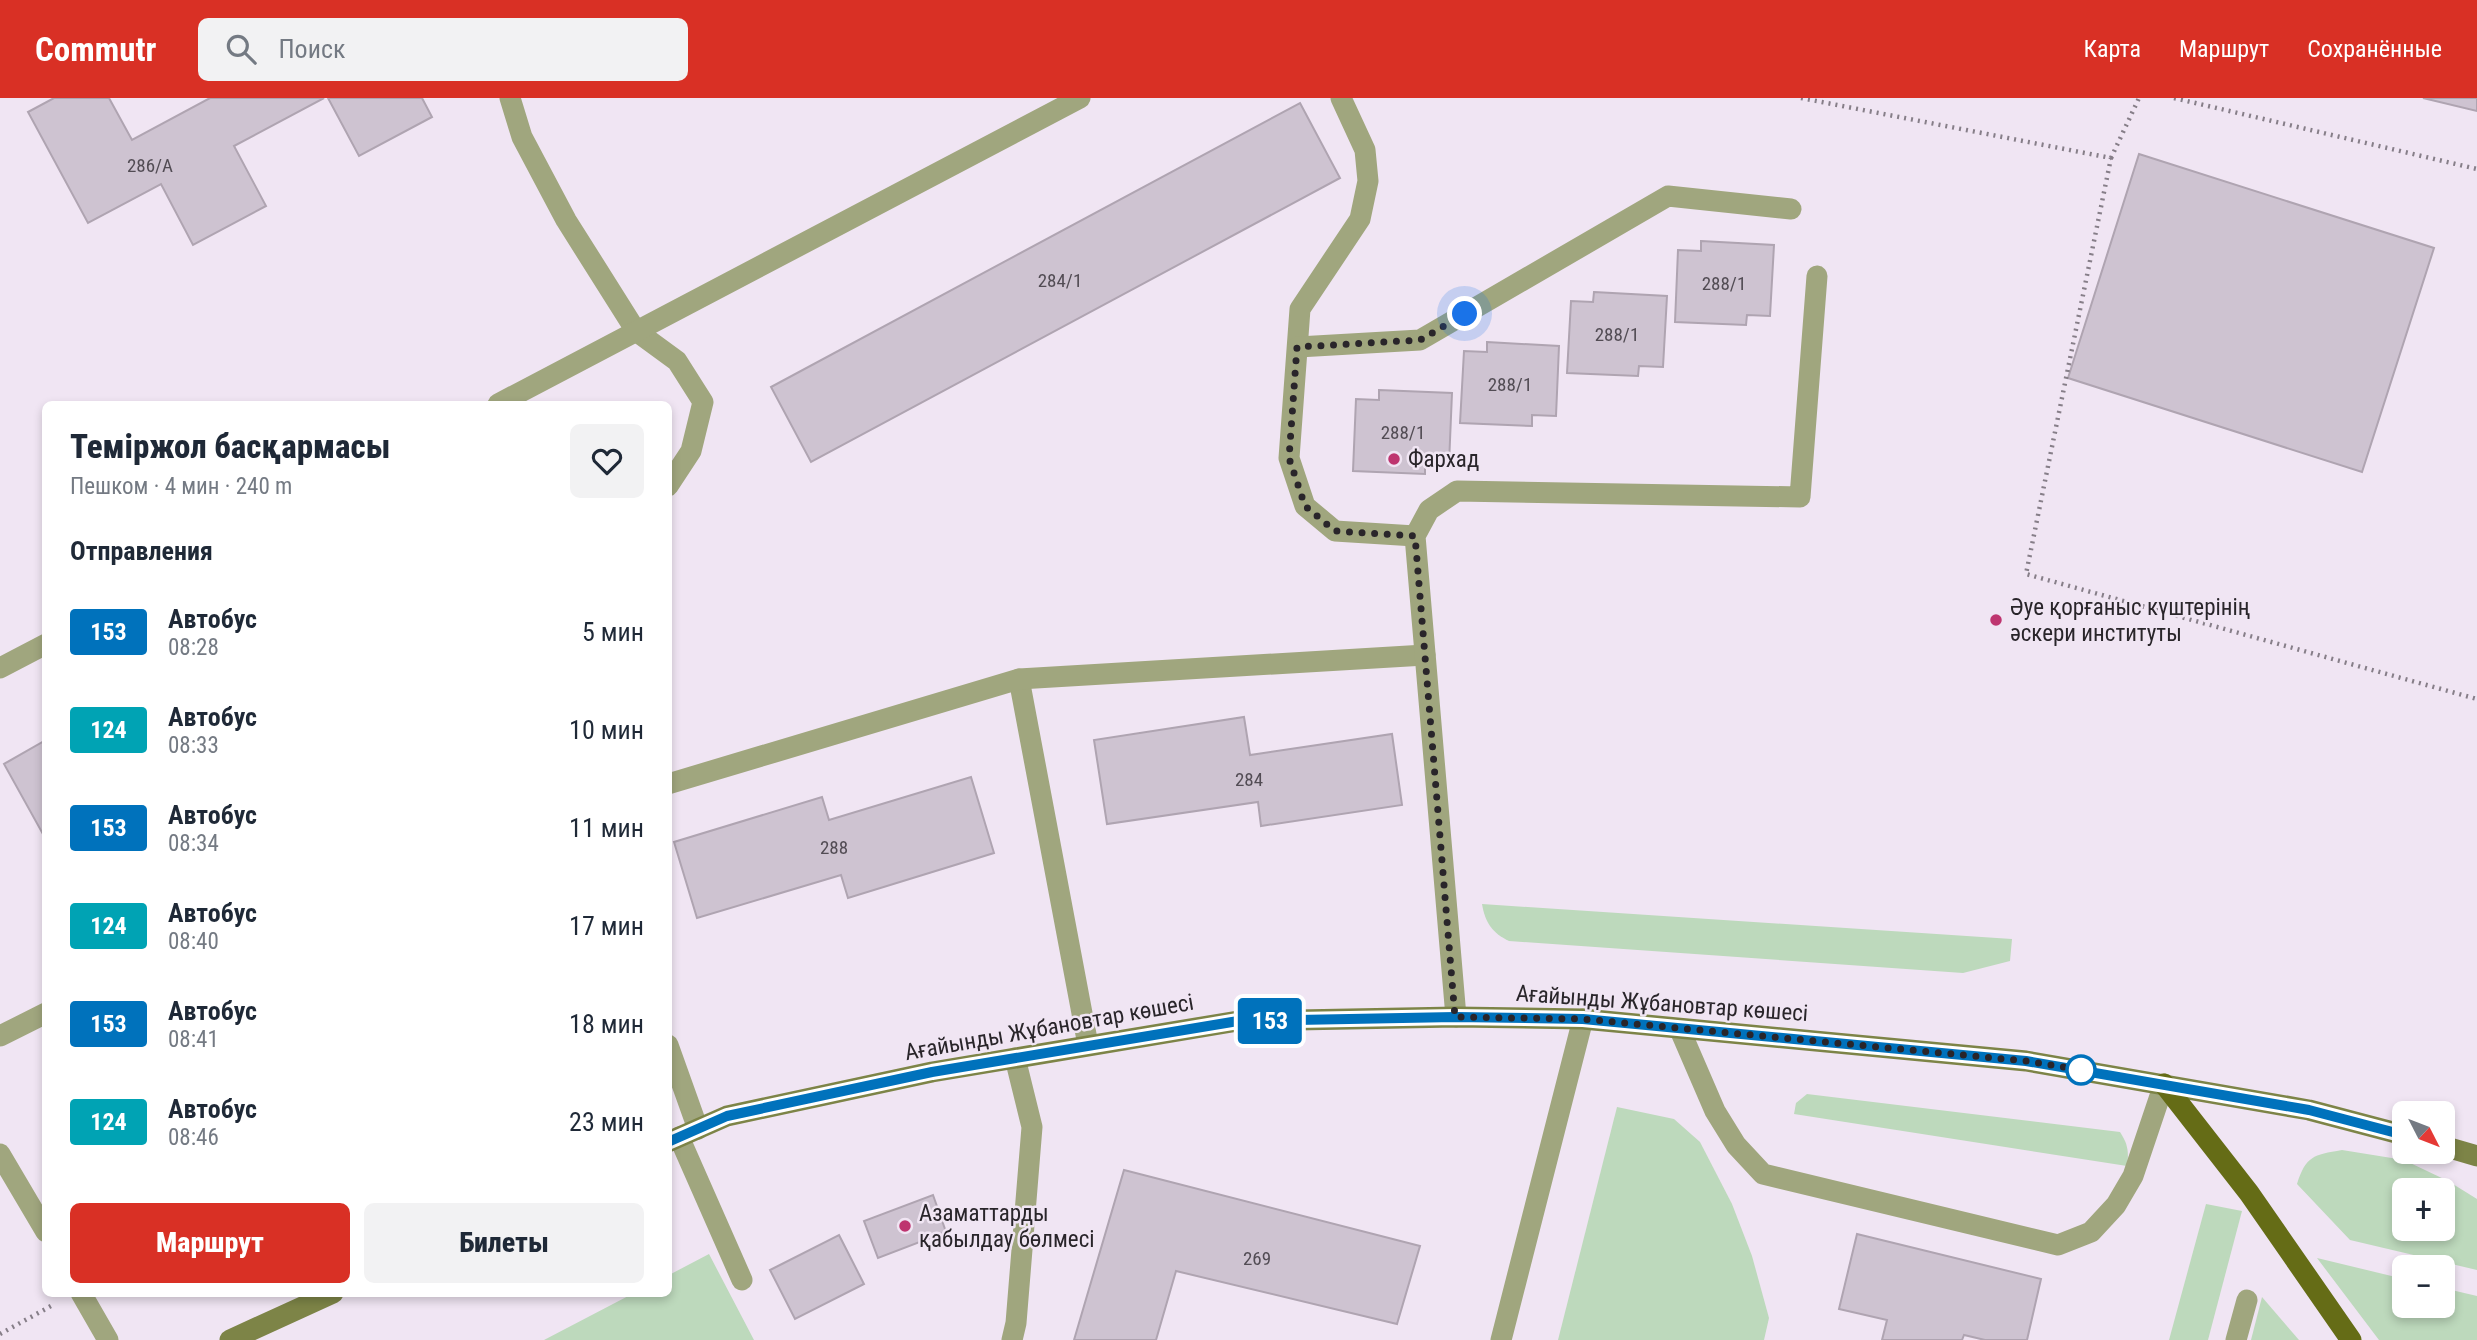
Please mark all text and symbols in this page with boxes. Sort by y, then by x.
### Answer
search box [198,18,688,81]
text: Commutr [35,30,156,69]
icon: search [222,30,260,68]
text: Поиск [278,34,345,64]
text: Карта [2084,35,2141,63]
text: Маршрут [2179,35,2269,63]
text: Сохранённые [2307,35,2442,63]
house number: 286/А [127,154,173,177]
house number: 284/1 [1038,269,1082,292]
house number: 288/1 [1702,272,1746,295]
your location [1447,296,1482,331]
house number: 288/1 [1595,323,1639,346]
house number: 288/1 [1488,373,1532,396]
house number: 288/1 [1381,421,1425,444]
button: heart [570,424,644,498]
text: Теміржол басқармасы [70,427,390,466]
place label: Фархад [1408,446,1479,473]
marker: Фархад [1386,451,1402,467]
text: Пешком · 4 мин · 240 m [70,473,292,500]
text: Отправления [70,536,213,566]
place label: Әуе қорғаныс күштерінің әскери институты [2010,594,2250,647]
text: Автобус [168,604,257,634]
marker: Әуе қорғаныс күштерінің әскери институты [1988,612,2004,628]
text: 5 мин [582,617,644,647]
text: 153 [90,618,127,646]
text: 08:28 [168,634,219,661]
text: Автобус [168,702,257,732]
text: 10 мин [569,715,644,745]
text: 124 [90,716,127,744]
text: 08:33 [168,732,219,759]
house number: 284 [1235,768,1263,791]
text: Автобус [168,800,257,830]
text: 11 мин [569,813,644,843]
text: 153 [90,814,127,842]
text: 08:34 [168,830,219,857]
house number: 288 [820,836,848,859]
text: Автобус [168,898,257,928]
text: 17 мин [569,911,644,941]
text: 124 [90,912,127,940]
text: 08:40 [168,928,219,955]
street label: Ағайынды Жұбановтар көшесі [1515,980,1809,1027]
street label: Ағайынды Жұбановтар көшесі [903,989,1196,1066]
text: Автобус [168,996,257,1026]
line badge: 153 [1230,998,1310,1044]
text: 153 [1252,1007,1288,1035]
text: 18 мин [569,1009,644,1039]
text: 153 [90,1010,127,1038]
text: 08:41 [168,1026,219,1053]
unlabelled marker [2066,1055,2096,1085]
text: Автобус [168,1094,257,1124]
north arrow [2392,1101,2455,1164]
map controls [2392,1101,2455,1318]
text: 23 мин [569,1107,644,1137]
text: 124 [90,1108,127,1136]
text: 08:46 [168,1124,219,1151]
button: + [2392,1178,2455,1241]
place label: Азаматтарды қабылдау бөлмесі [919,1200,1095,1253]
button: Маршрут [70,1203,350,1283]
button: Билеты [364,1203,644,1283]
marker: Азаматтарды қабылдау бөлмесі [897,1218,913,1234]
house number: 269 [1243,1247,1271,1270]
button: − [2392,1255,2455,1318]

